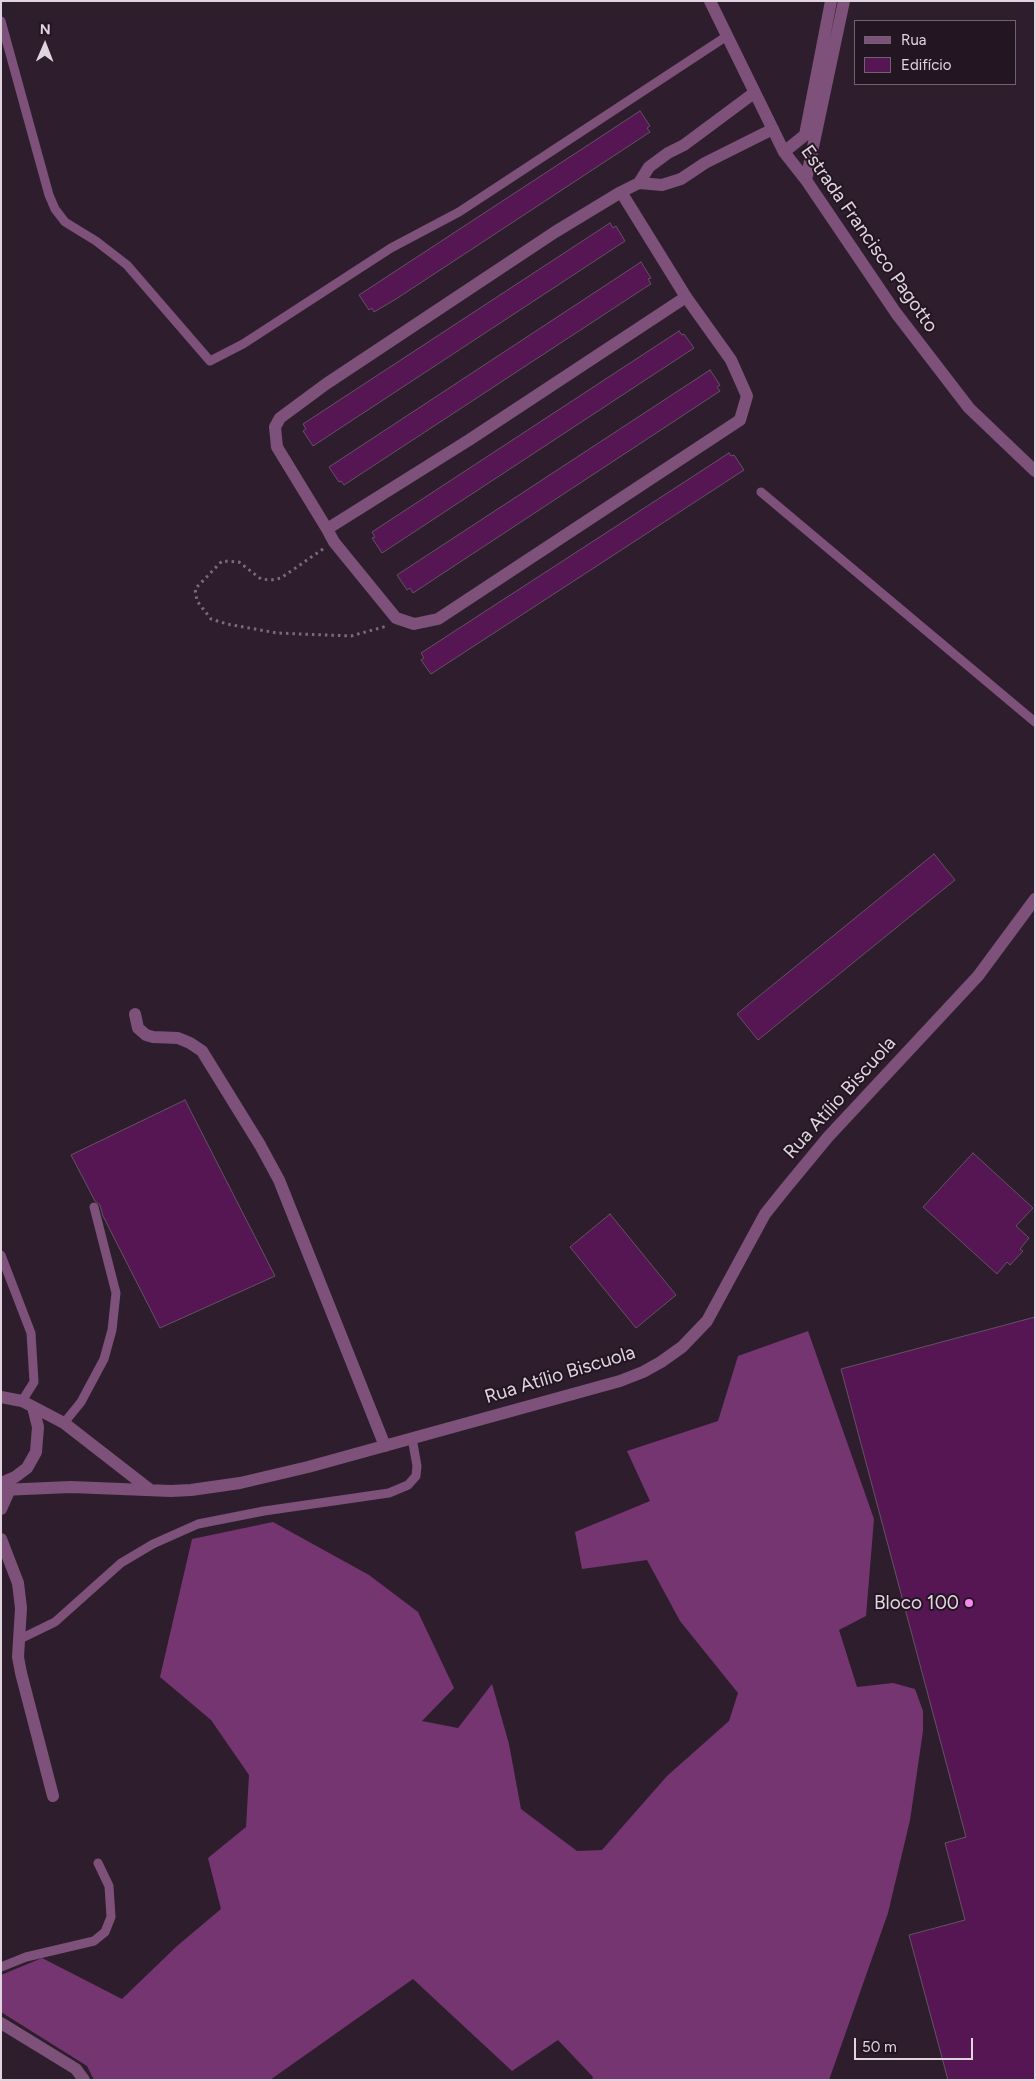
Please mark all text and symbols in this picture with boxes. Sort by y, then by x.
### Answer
north arrow [20,20,70,70]
legend [854,20,1016,85]
text: N [40,21,51,38]
text: Rua [901,31,926,49]
text: Edifício [901,56,951,74]
street label: Estrada Francisco Pagotto [796,141,942,337]
street label: Rua Atílio Biscuola [779,1032,901,1164]
street label: Rua Atílio Biscuola [482,1341,638,1409]
place label: Bloco 100 [874,1592,959,1614]
marker: Bloco 100 [963,1597,975,1609]
scale bar [856,2028,975,2060]
text: 50 m [862,2038,897,2056]

